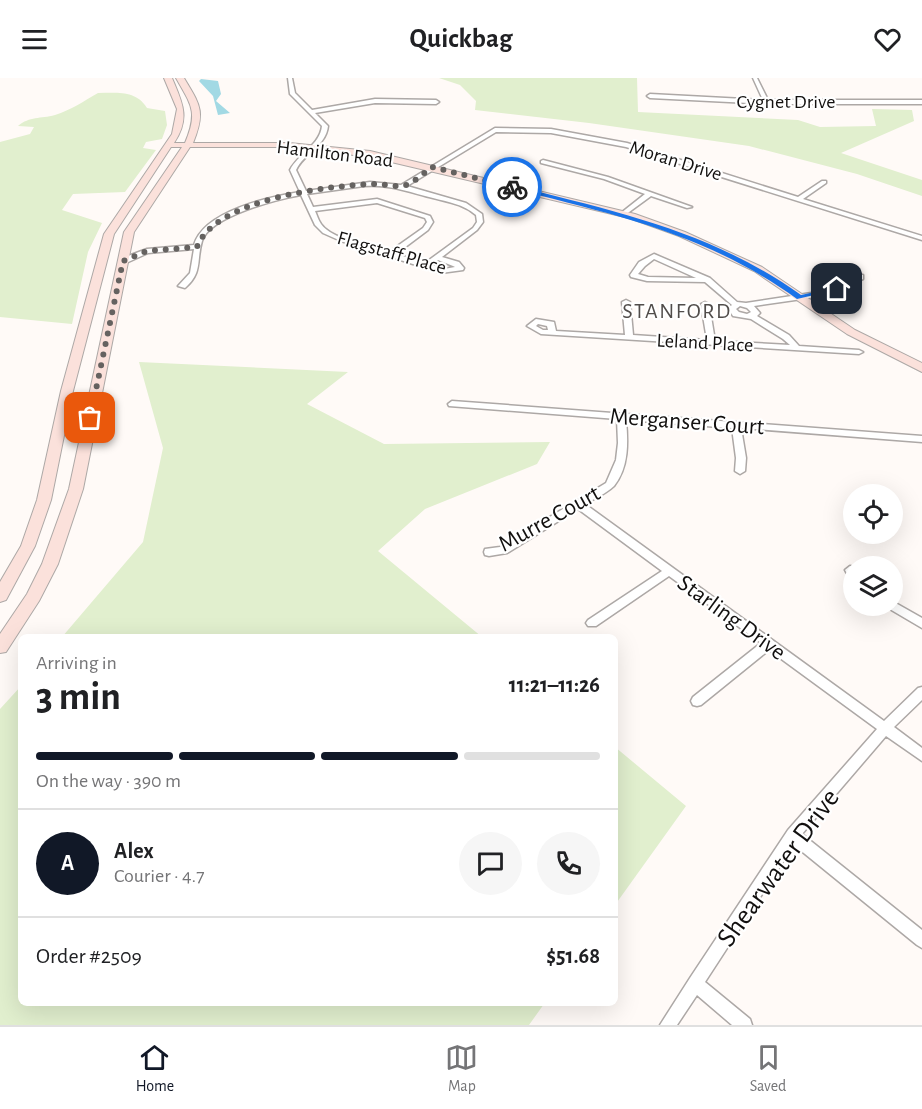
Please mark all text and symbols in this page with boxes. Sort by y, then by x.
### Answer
icon: menu [18,23,51,56]
icon: heart [871,23,904,56]
text: Quickbag [410,25,512,52]
street label: Cygnet Drive [737,92,835,112]
street label: Hamilton Road [275,137,394,171]
street label: Moran Drive [627,137,724,184]
courier [482,157,542,217]
icon: bike [496,171,529,204]
street label: Flagstaff Place [335,228,448,278]
pin [811,263,862,314]
icon: home [820,272,853,305]
district label: STANFORD [622,300,732,322]
street label: Leland Place [656,330,754,356]
pin [64,392,115,443]
icon: bag [73,401,106,434]
street label: Merganser Court [609,405,765,439]
street label: Murre Court [495,481,605,557]
map controls [843,484,903,616]
button: locate [843,484,903,544]
button: layers [843,556,903,616]
street label: Starling Drive [673,571,790,665]
text: Arriving in [36,653,117,673]
text: 11:21–11:26 [509,674,600,696]
text: 3 min [36,678,121,717]
text: On the way · 390 m [36,771,181,791]
street label: Shearwater Drive [712,784,845,952]
button: chat [459,832,522,895]
button: phone [537,832,600,895]
text: Alex [114,840,154,862]
text: A [61,852,74,874]
text: Courier · 4.7 [114,866,205,886]
text: Order #2509 [36,945,142,967]
text: $51.68 [546,945,600,967]
tab: Home [136,1041,174,1096]
tab: Map [445,1041,478,1096]
tab: Saved [750,1041,786,1096]

